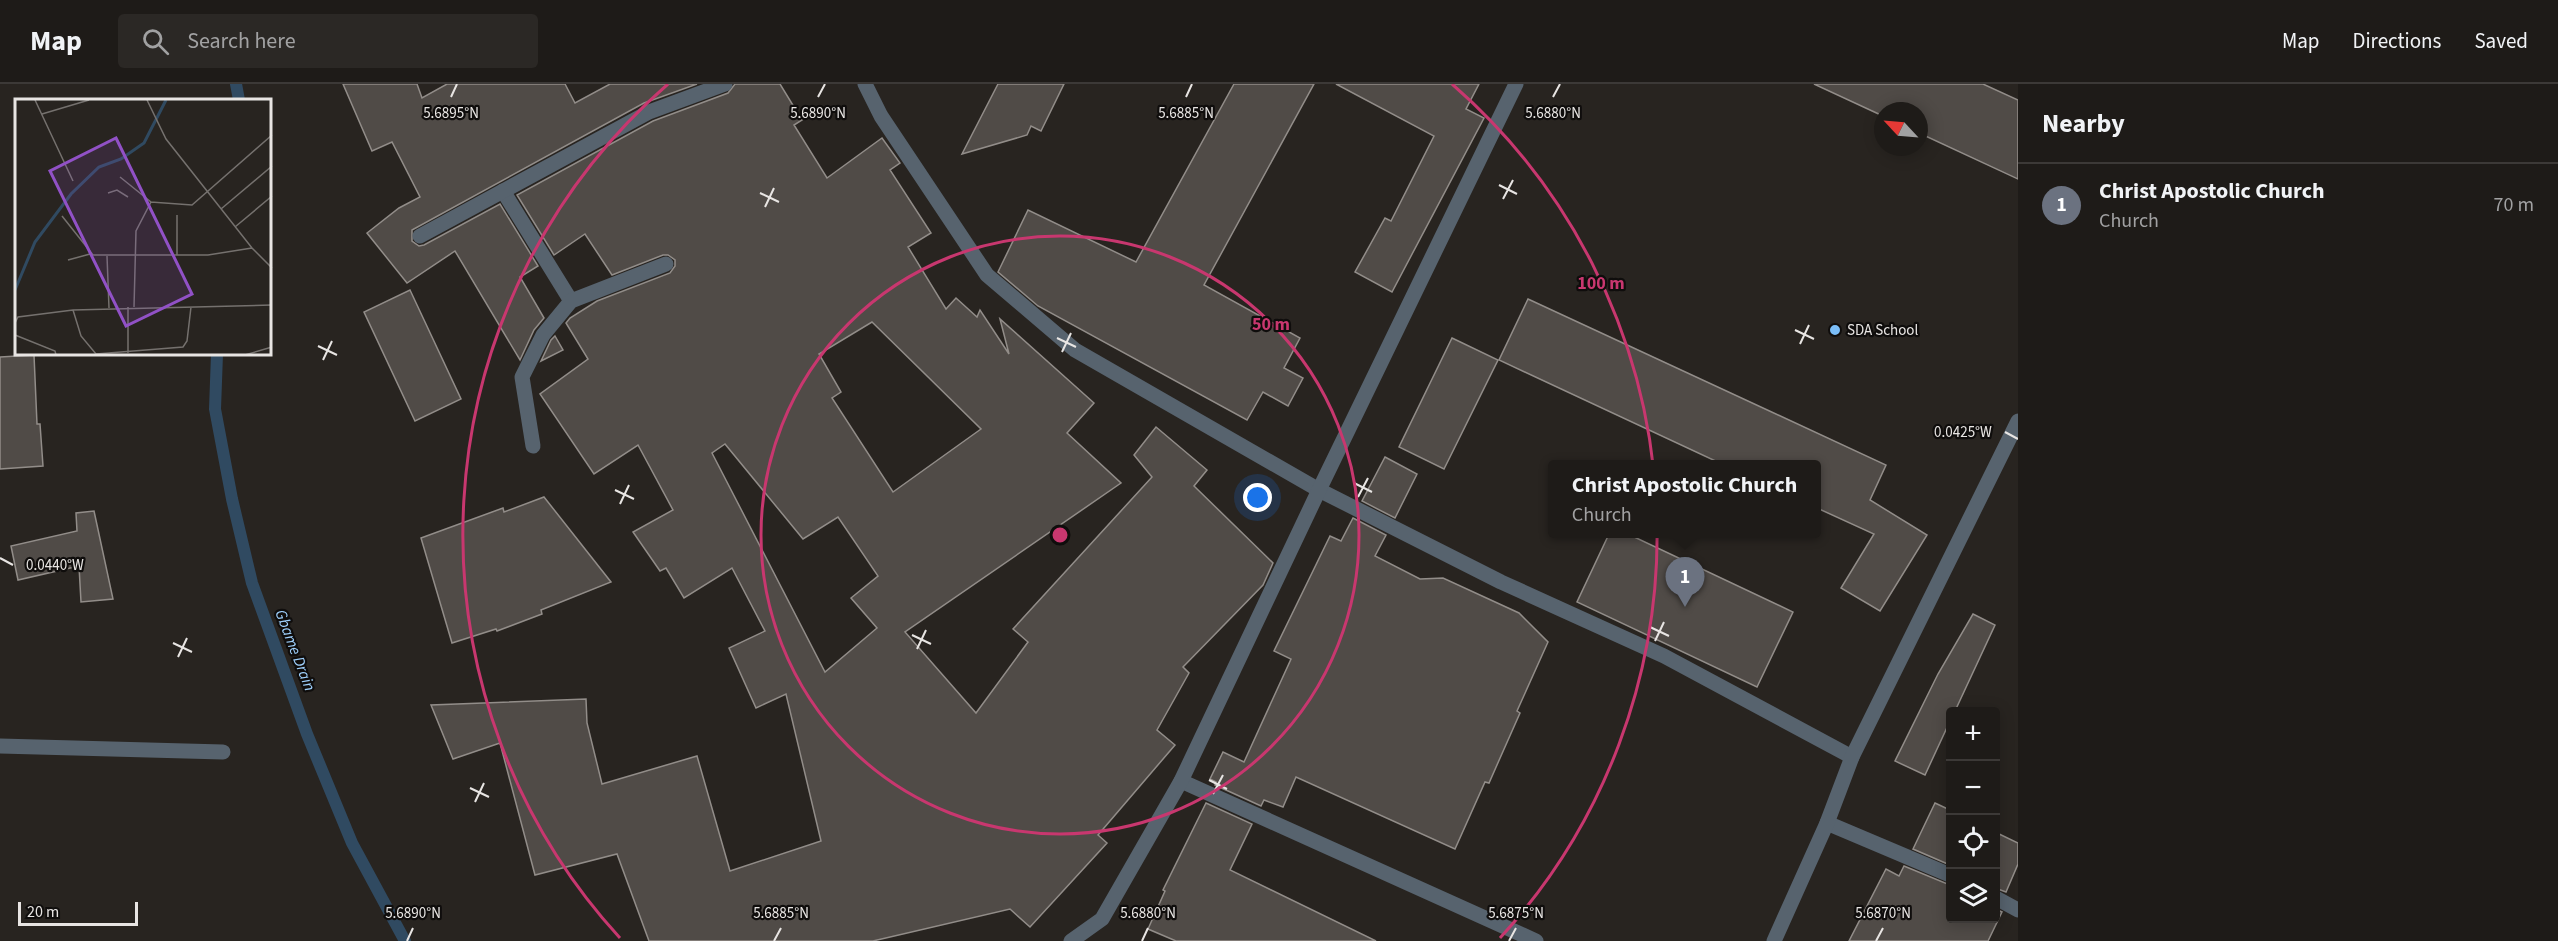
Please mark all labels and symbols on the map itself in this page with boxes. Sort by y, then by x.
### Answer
inset map [15,99,272,356]
north arrow [1874,102,1928,156]
text: 5.6895°N [423,103,479,124]
text: 5.6890°N [790,103,846,124]
text: 5.6885°N [1158,103,1214,124]
text: 5.6880°N [1525,103,1581,124]
text: 100 m [1577,271,1625,296]
text: 50 m [1252,312,1290,337]
place label: SDA School [1847,320,1919,341]
marker: SDA School [1828,323,1842,337]
text: 0.0425°W [1934,422,1992,443]
your location [1243,483,1272,512]
centre of rings [1050,525,1070,545]
text: 0.0440°W [26,555,84,576]
pin: 1 [1666,558,1704,607]
water label: Gbame Drain [269,606,321,694]
scale bar [18,899,138,926]
text: 5.6890°N [385,903,441,924]
text: 5.6885°N [753,903,809,924]
text: 5.6880°N [1120,903,1176,924]
text: 5.6875°N [1488,903,1544,924]
text: 5.6870°N [1855,903,1911,924]

